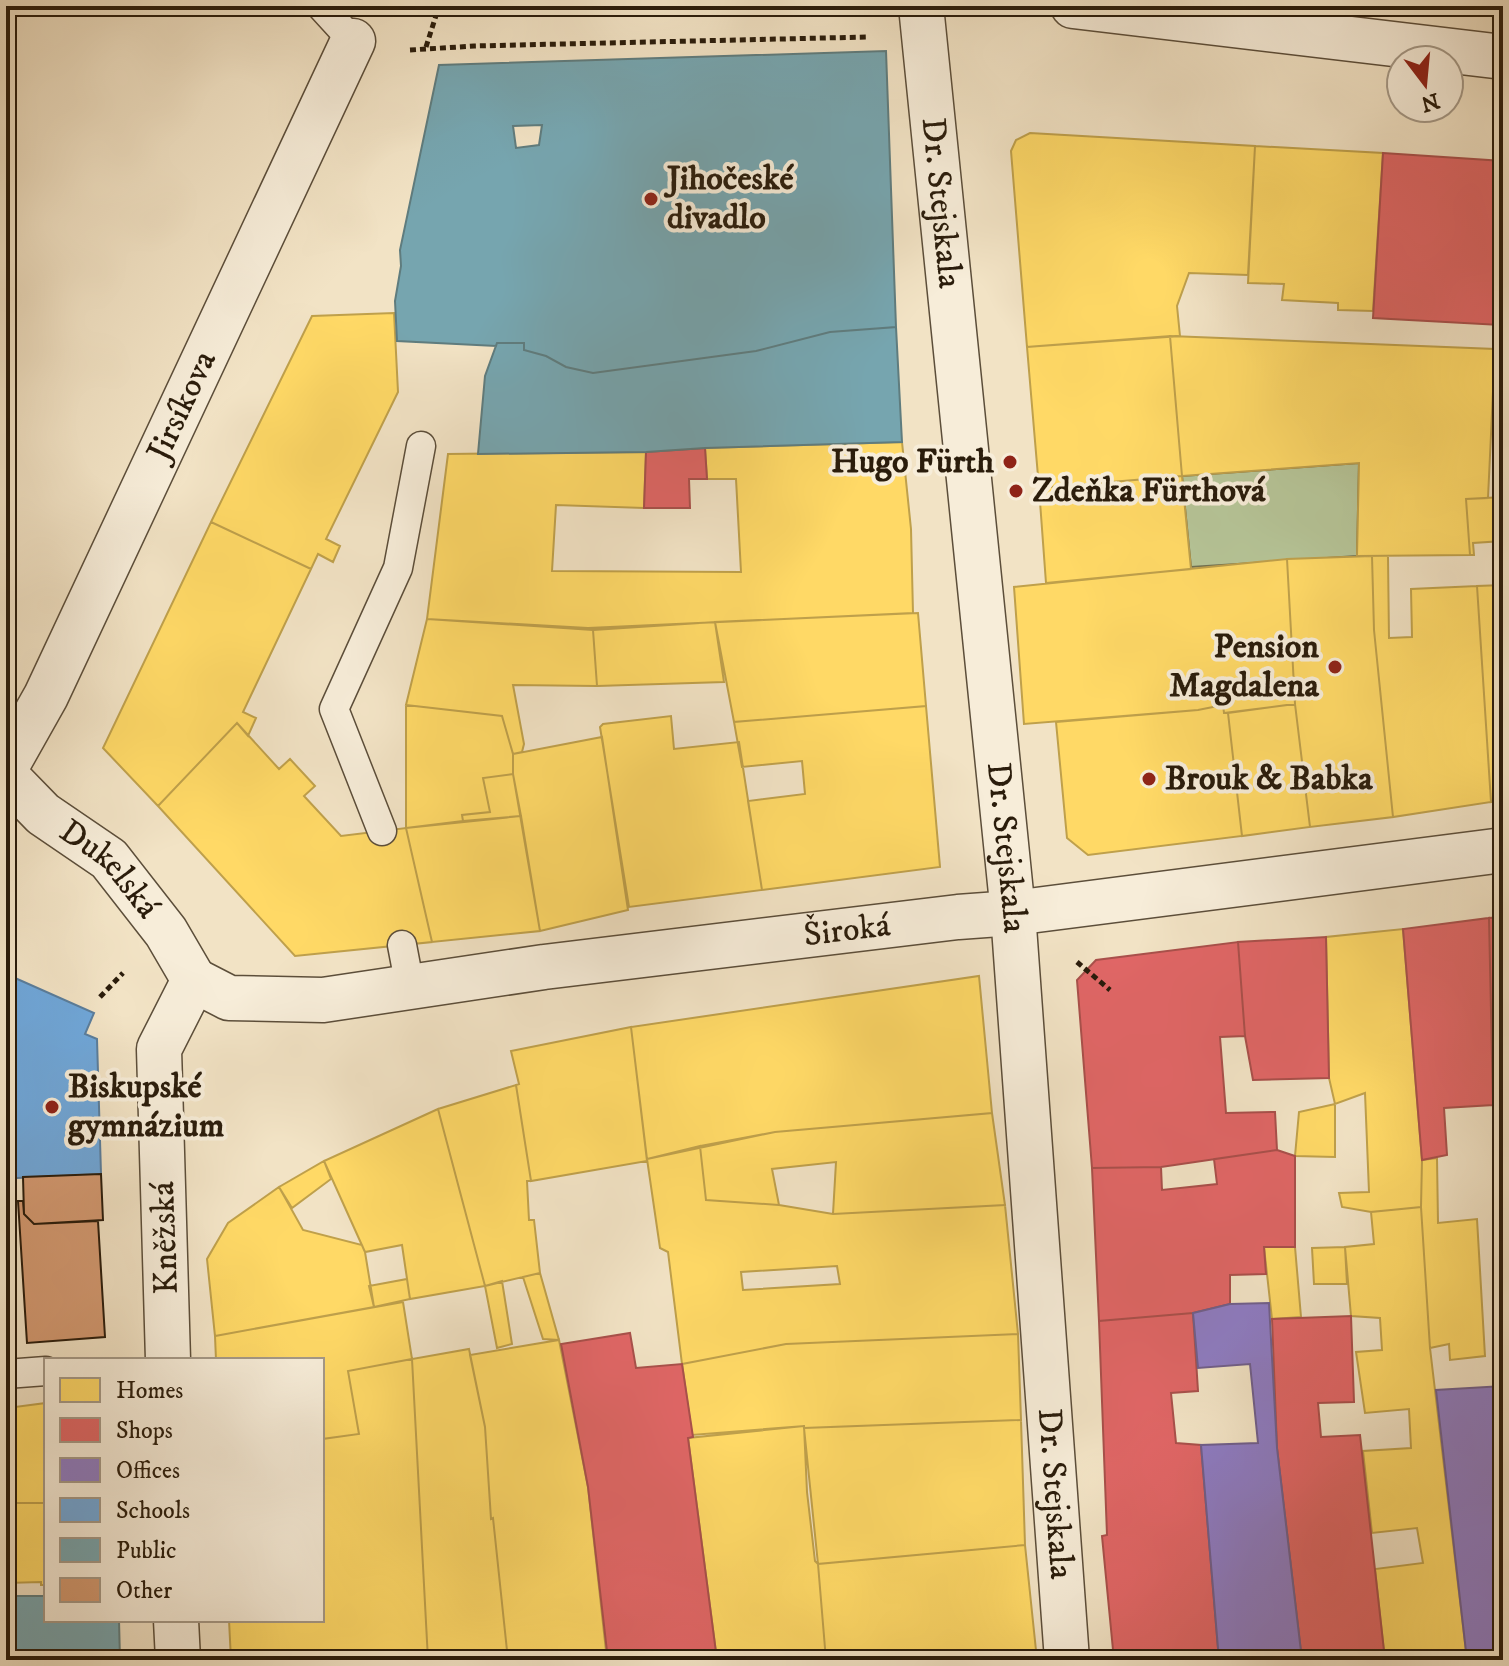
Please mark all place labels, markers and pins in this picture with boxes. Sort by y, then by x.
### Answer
place label: Jihočeské divadlo [663,158,794,239]
marker: Jihočeské divadlo [642,190,660,208]
place label: Hugo Fürth [831,441,994,483]
marker: Hugo Fürth [1001,453,1019,471]
place label: Zdeňka Fürthová [1032,470,1266,512]
marker: Zdeňka Fürthová [1007,482,1025,500]
place label: Pension Magdalena [1169,626,1320,707]
marker: Pension Magdalena [1326,658,1344,676]
place label: Brouk & Babka [1165,758,1373,800]
marker: Brouk & Babka [1140,770,1158,788]
place label: Biskupské gymnázium [67,1066,225,1147]
marker: Biskupské gymnázium [43,1098,61,1116]

